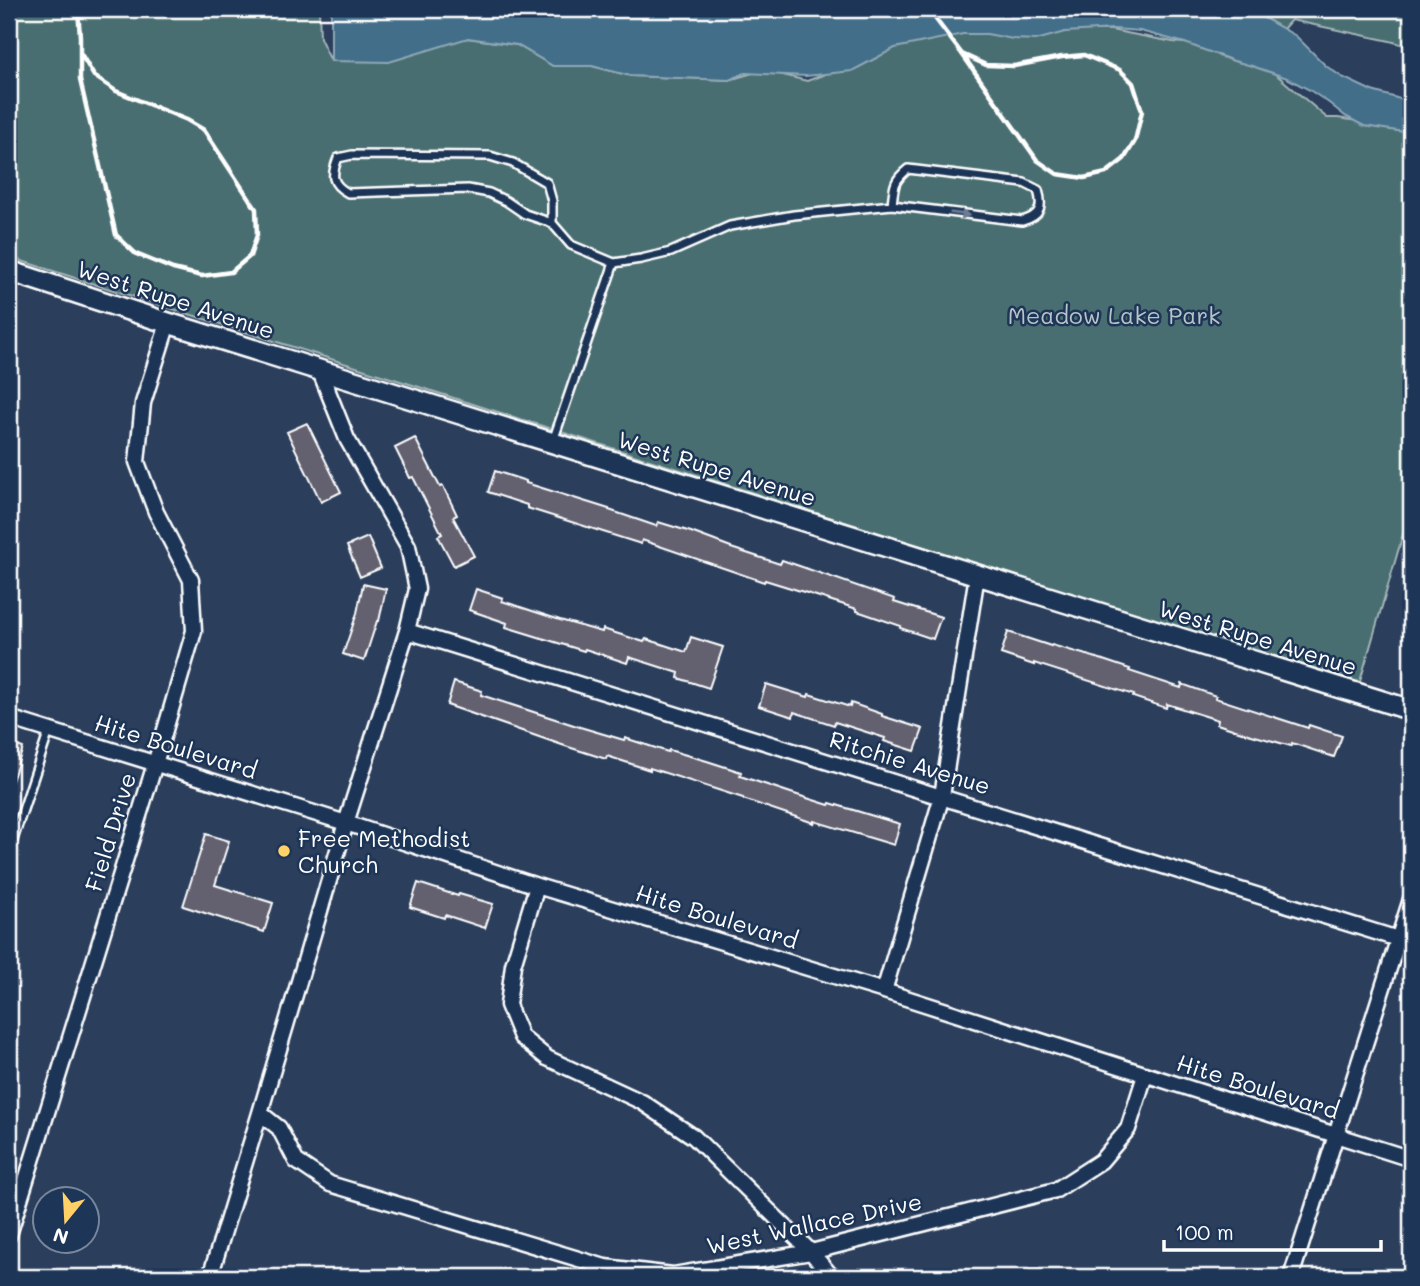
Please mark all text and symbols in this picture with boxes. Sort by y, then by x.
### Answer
one-way arrow [949,208,971,219]
street label: West Rupe Avenue [74,253,278,345]
park label: Meadow Lake Park [1008,300,1220,330]
street label: West Rupe Avenue [614,424,820,512]
street label: West Rupe Avenue [1155,593,1361,681]
street label: Hite Boulevard [91,707,261,785]
street label: Ritchie Avenue [826,723,994,801]
street label: Field Drive [78,769,142,895]
place label: Free Methodist Church [298,823,470,879]
marker: Free Methodist Church [276,843,292,859]
street label: Hite Boulevard [632,877,802,955]
street label: Hite Boulevard [1173,1047,1343,1125]
north arrow [32,1184,102,1254]
street label: West Wallace Drive [704,1186,924,1260]
scale bar [1164,1209,1382,1253]
text: 100 m [1175,1218,1234,1245]
text: N [50,1223,71,1251]

